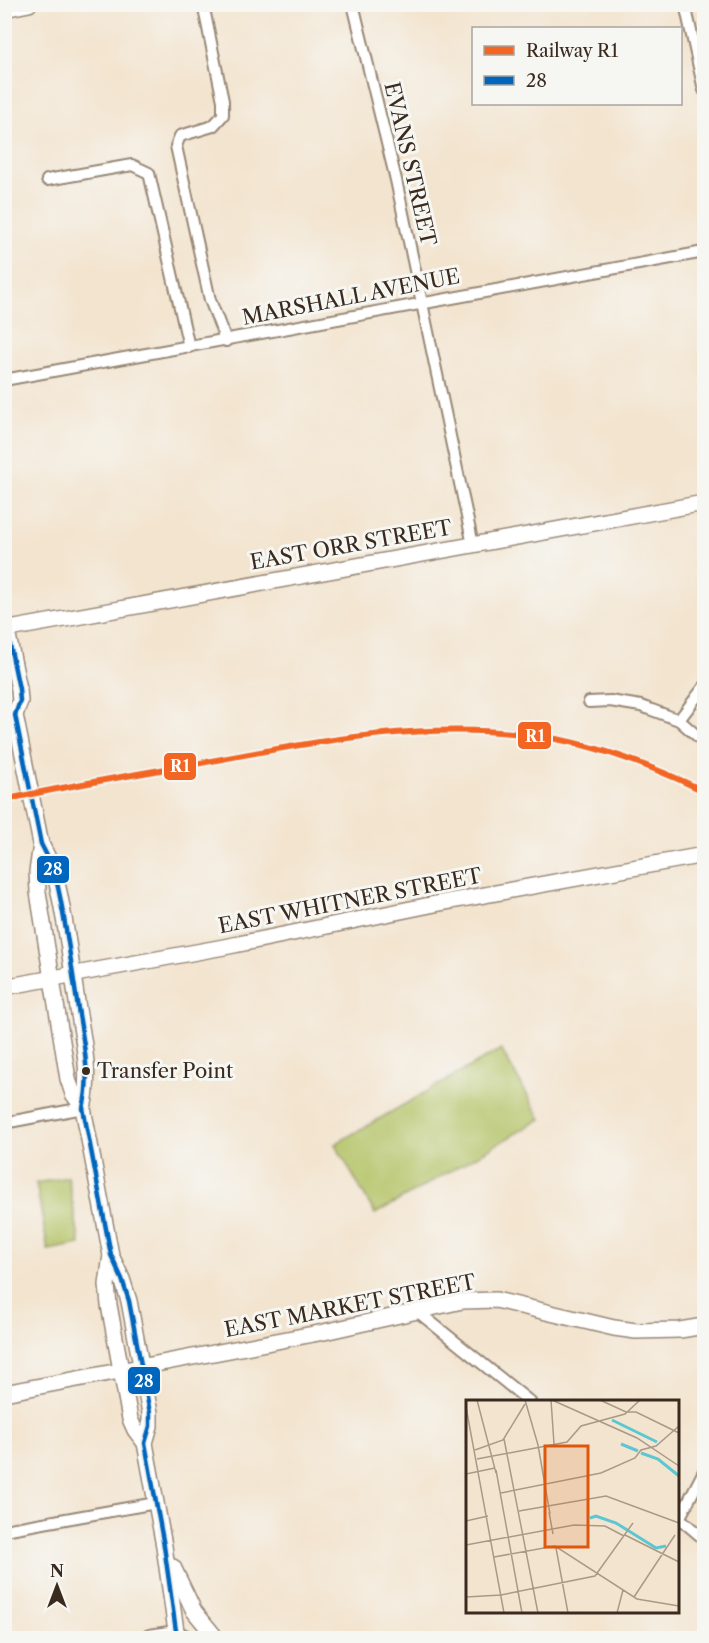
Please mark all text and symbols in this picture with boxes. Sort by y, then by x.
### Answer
legend [472,27,682,105]
text: Railway R1 [526,40,619,62]
text: 28 [526,70,547,92]
street label: EVANS STREET [379,80,442,249]
street label: MARSHALL AVENUE [240,263,462,330]
street label: EAST ORR STREET [248,514,454,575]
line badge: R1 [517,721,552,750]
text: R1 [525,726,546,746]
line badge: R1 [163,752,197,781]
text: R1 [170,756,191,776]
line badge: 28 [36,855,70,884]
text: 28 [43,859,63,879]
street label: EAST WHITNER STREET [216,863,484,938]
place label: Transfer Point [97,1059,233,1083]
marker: Transfer Point [80,1065,92,1077]
street label: EAST MARKET STREET [222,1269,478,1342]
line badge: 28 [127,1366,161,1395]
text: 28 [134,1371,154,1391]
inset map [466,1400,679,1613]
north arrow [27,1556,87,1616]
text: N [50,1561,64,1581]

